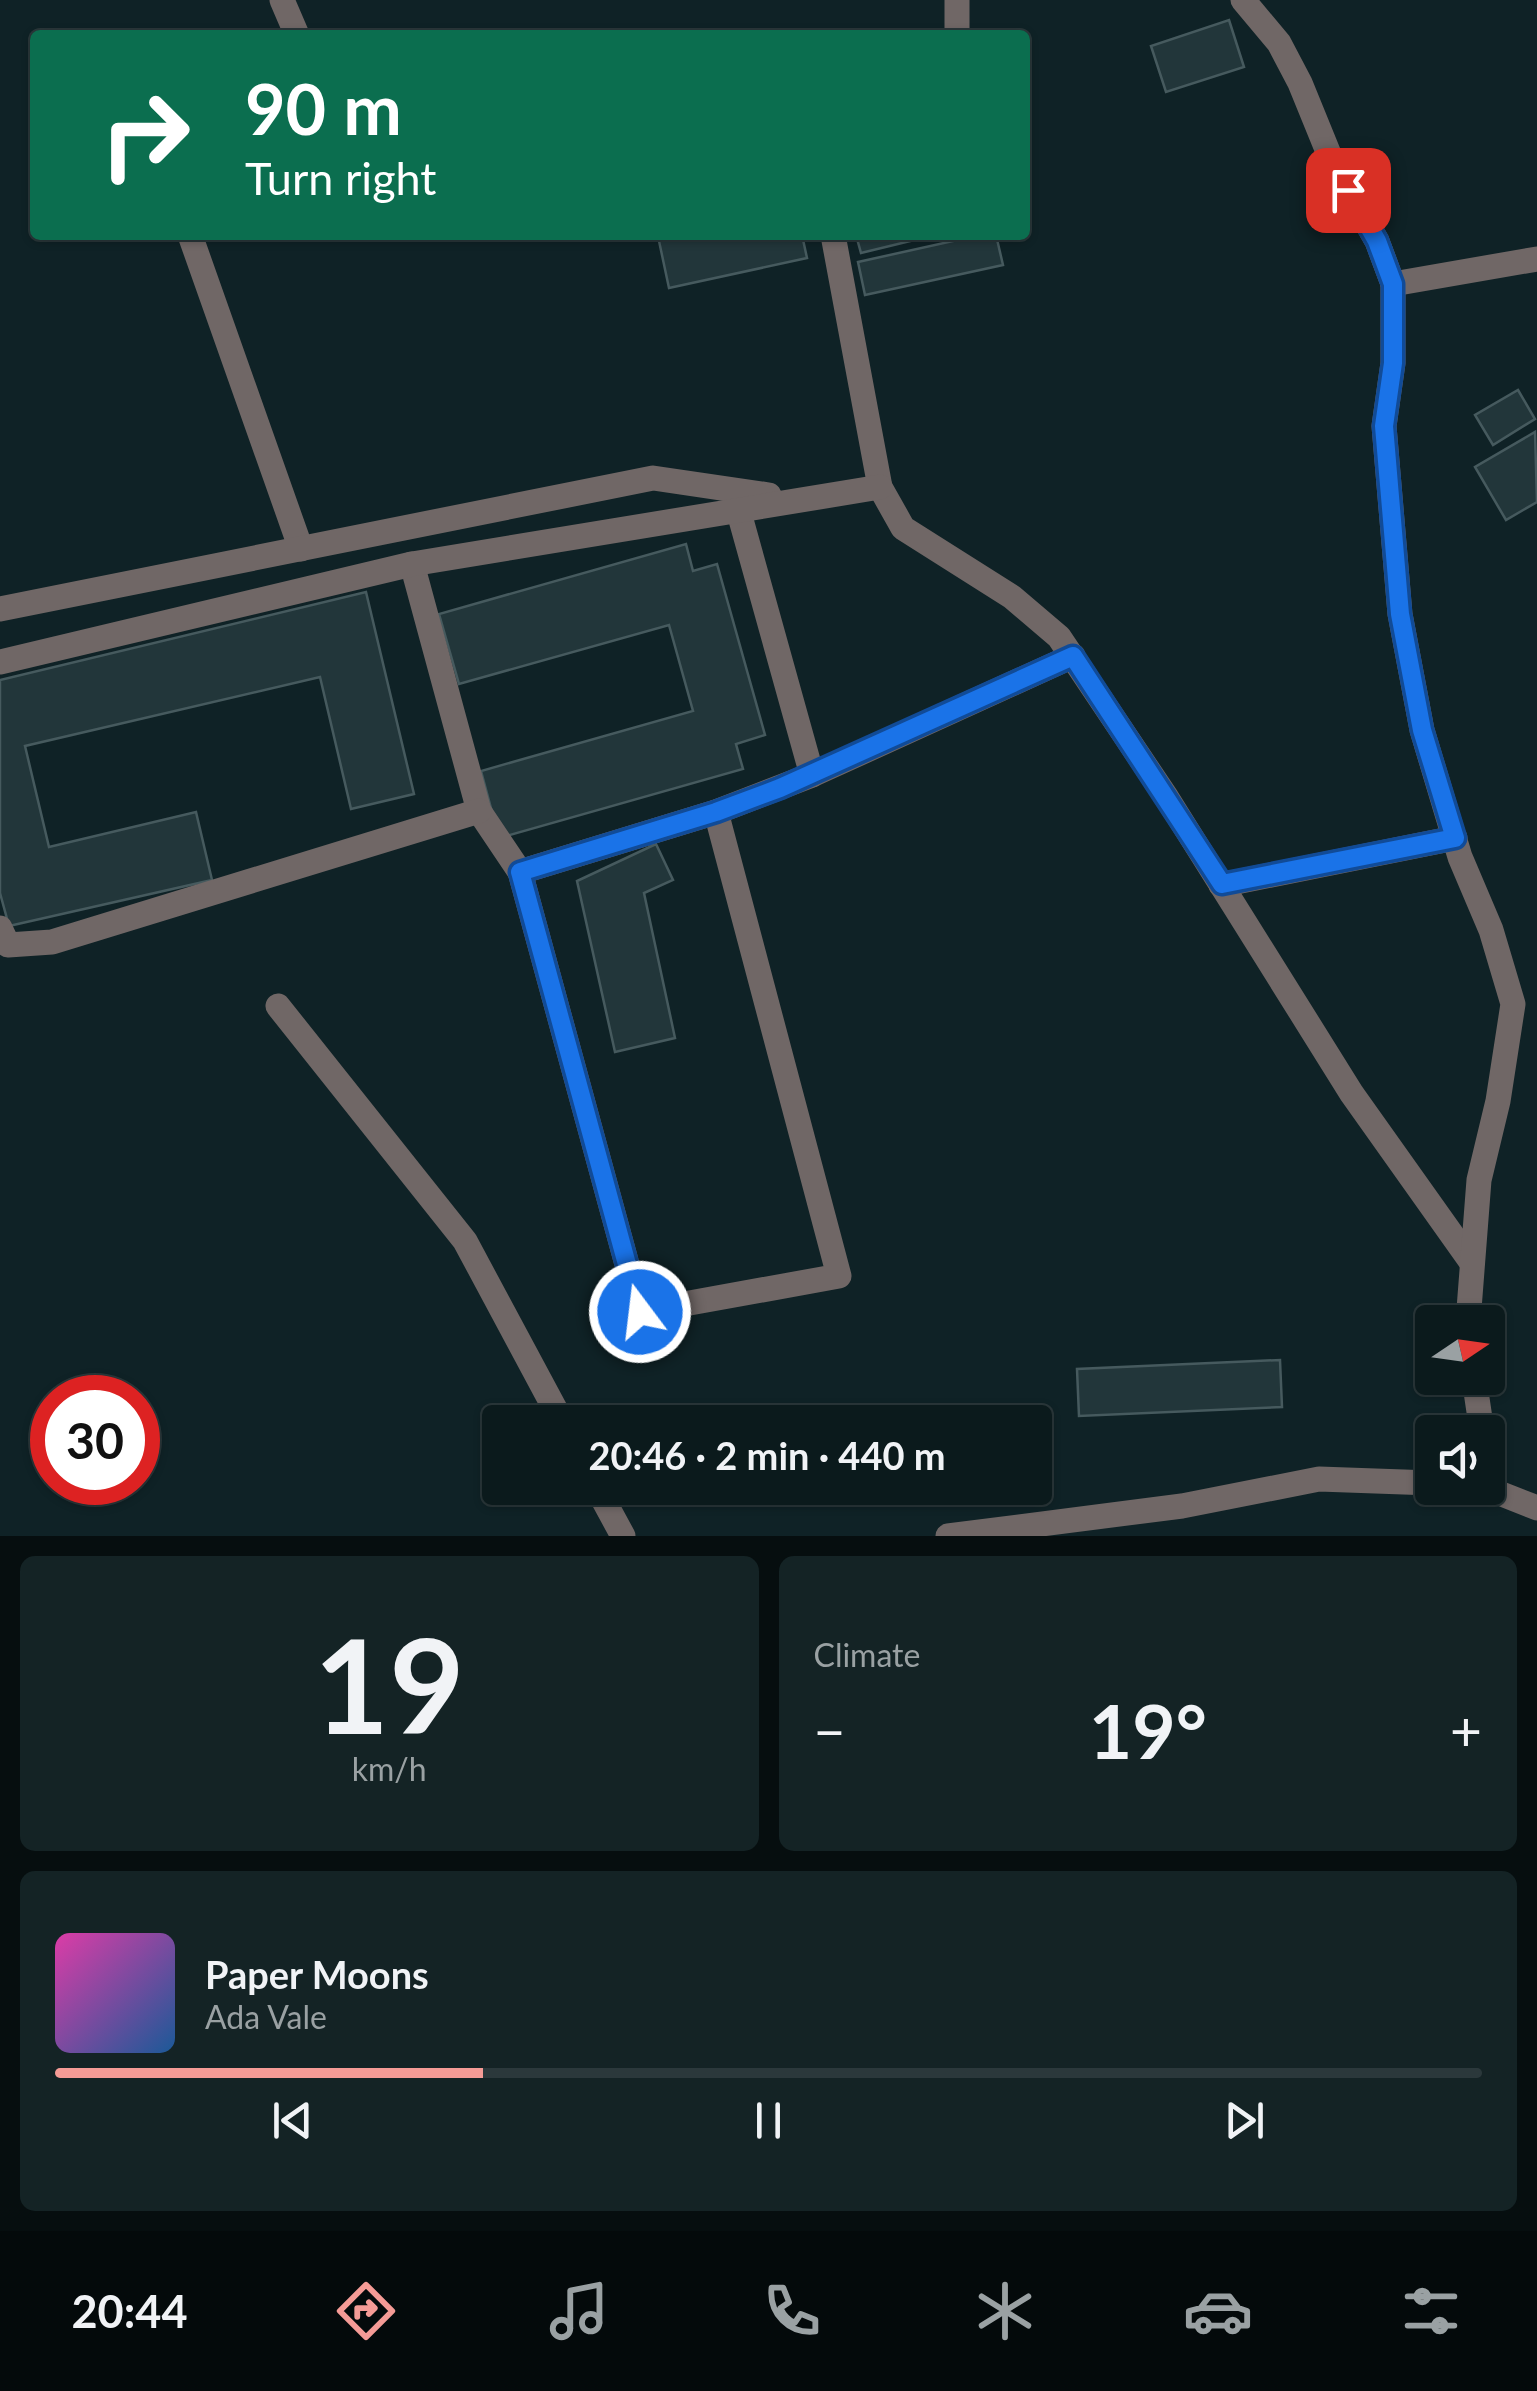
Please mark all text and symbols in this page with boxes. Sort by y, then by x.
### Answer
text: 90 m [245,66,402,150]
icon: right [80,70,210,200]
pin [1306,148,1391,233]
text: Turn right [245,151,436,205]
icon: arrive [1321,163,1376,218]
position arrow [588,1260,692,1364]
north arrow [1415,1305,1505,1395]
map controls [1415,1305,1505,1505]
speed limit sign: 30 [30,1375,160,1505]
button: sound [1415,1415,1505,1505]
text: 20:46 · 2 min · 440 m [588,1432,946,1478]
text: 19 [314,1606,465,1762]
text: Climate [814,1635,920,1674]
text: 19° [1089,1685,1207,1775]
text: − [814,1697,845,1763]
text: + [1450,1697,1482,1763]
text: km/h [352,1749,427,1788]
text: Paper Moons [205,1951,429,1997]
text: Ada Vale [205,1997,327,2036]
icon: previous [265,2093,320,2148]
icon: pause [741,2093,796,2148]
icon: next [1217,2093,1272,2148]
icon: directions [331,2276,401,2346]
icon: music [544,2276,614,2346]
icon: phone [757,2276,827,2346]
icon: climate [970,2276,1040,2346]
icon: car [1183,2276,1253,2346]
icon: filters [1396,2276,1466,2346]
text: 20:44 [72,2284,188,2338]

